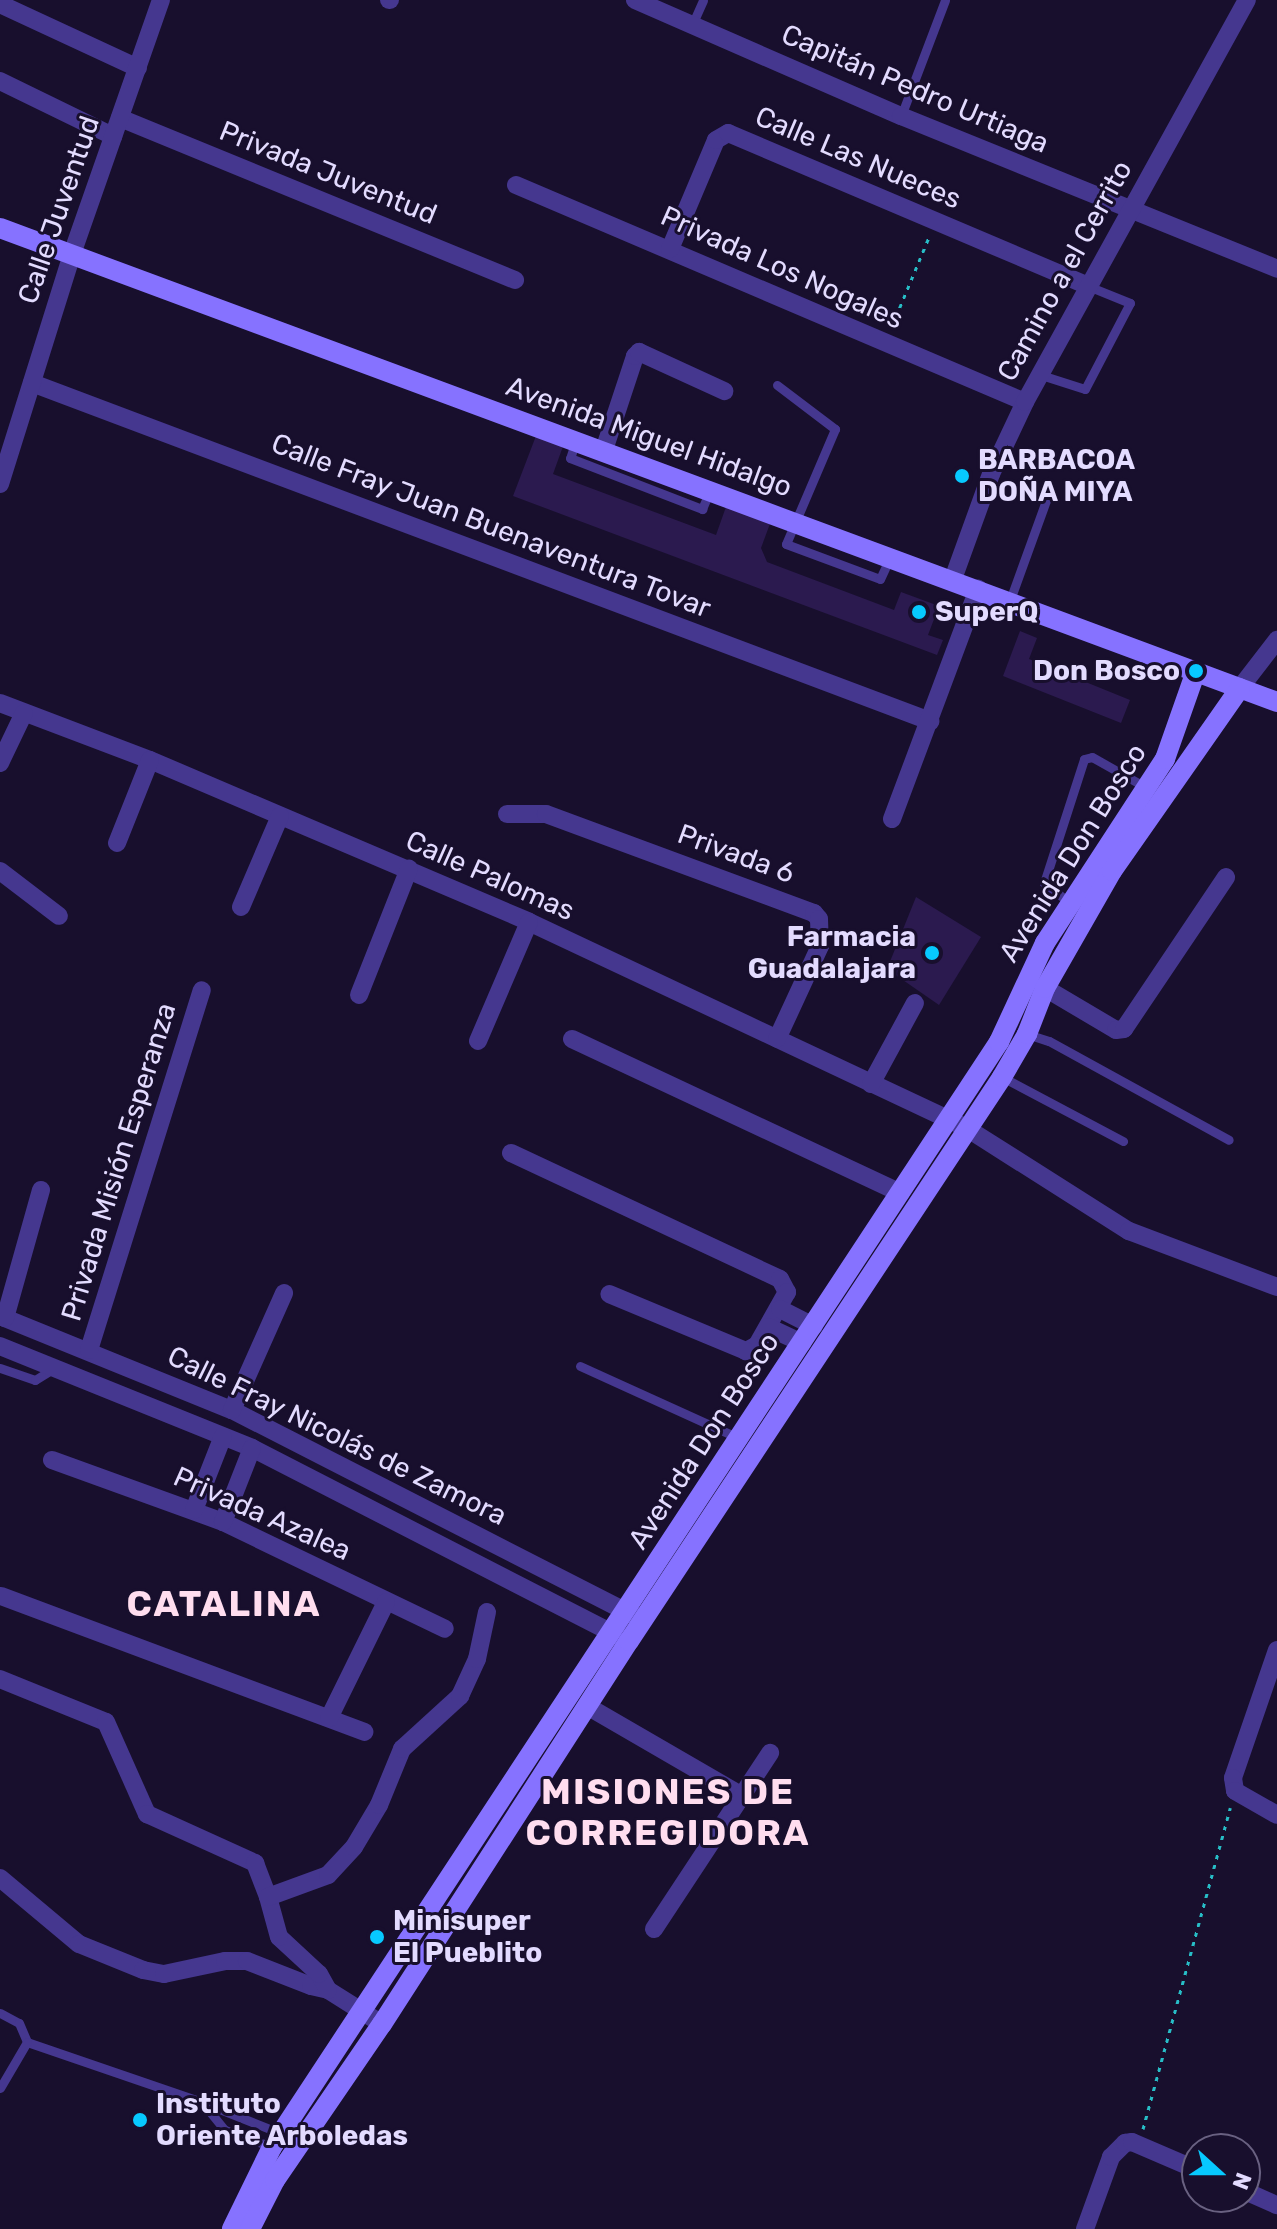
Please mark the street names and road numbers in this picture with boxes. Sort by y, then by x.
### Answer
street label: Capitán Pedro Urtiaga [776,17,1054,161]
street label: Calle Las Nueces [750,100,966,216]
street label: Calle Juventud [11,112,107,308]
street label: Privada Juventud [215,114,441,232]
street label: Camino a el Cerrito [990,155,1140,387]
street label: Privada Los Nogales [656,199,908,337]
street label: Avenida Miguel Hidalgo [502,370,796,504]
street label: Calle Fray Juan Buenaventura Tovar [266,426,716,626]
street label: Avenida Don Bosco [992,738,1154,968]
street label: Privada 6 [673,817,799,891]
street label: Calle Palomas [401,824,579,928]
street label: Privada Misión Esperanza [55,999,183,1325]
street label: Avenida Don Bosco [622,1327,786,1555]
street label: Calle Fray Nicolás de Zamora [162,1339,512,1533]
street label: Privada Azalea [168,1460,356,1568]

